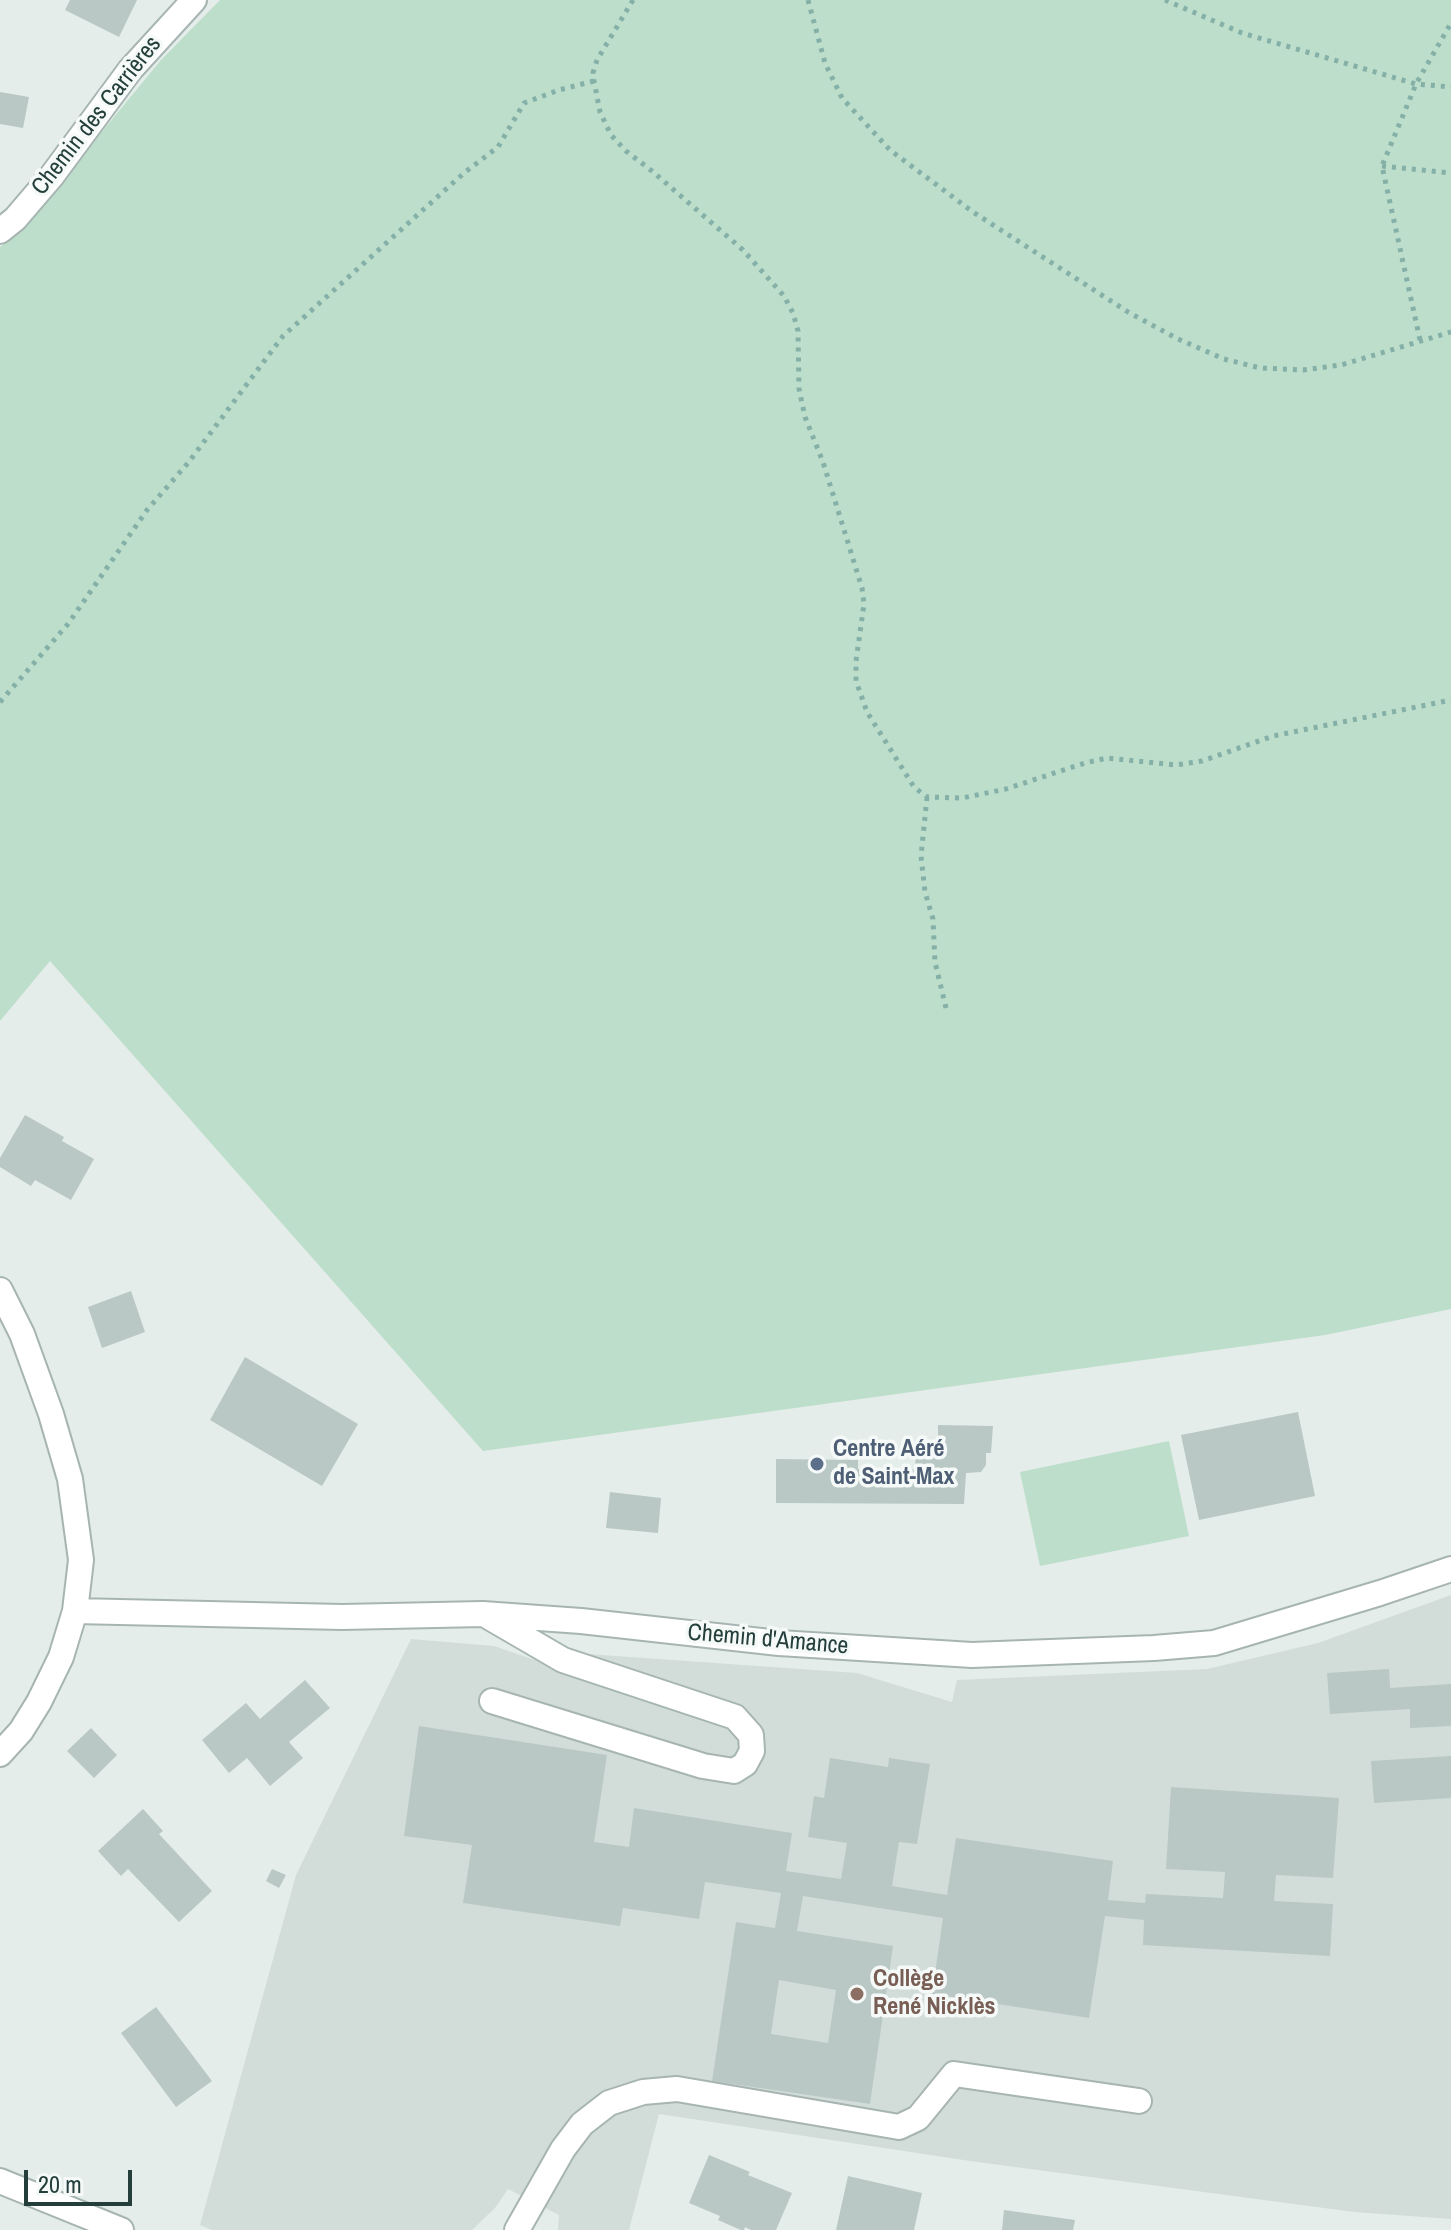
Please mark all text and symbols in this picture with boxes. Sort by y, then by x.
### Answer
street label: Chemin des Carrières [26,31,168,201]
place label: Centre Aéré de Saint-Max [833,1436,954,1492]
marker: Centre Aéré de Saint-Max [808,1455,826,1473]
street label: Chemin d'Amance [686,1619,850,1661]
place label: Collège René Nicklès [873,1966,996,2022]
marker: Collège René Nicklès [848,1985,866,2003]
scale bar [28,2154,136,2204]
text: 20 m [38,2168,82,2200]

